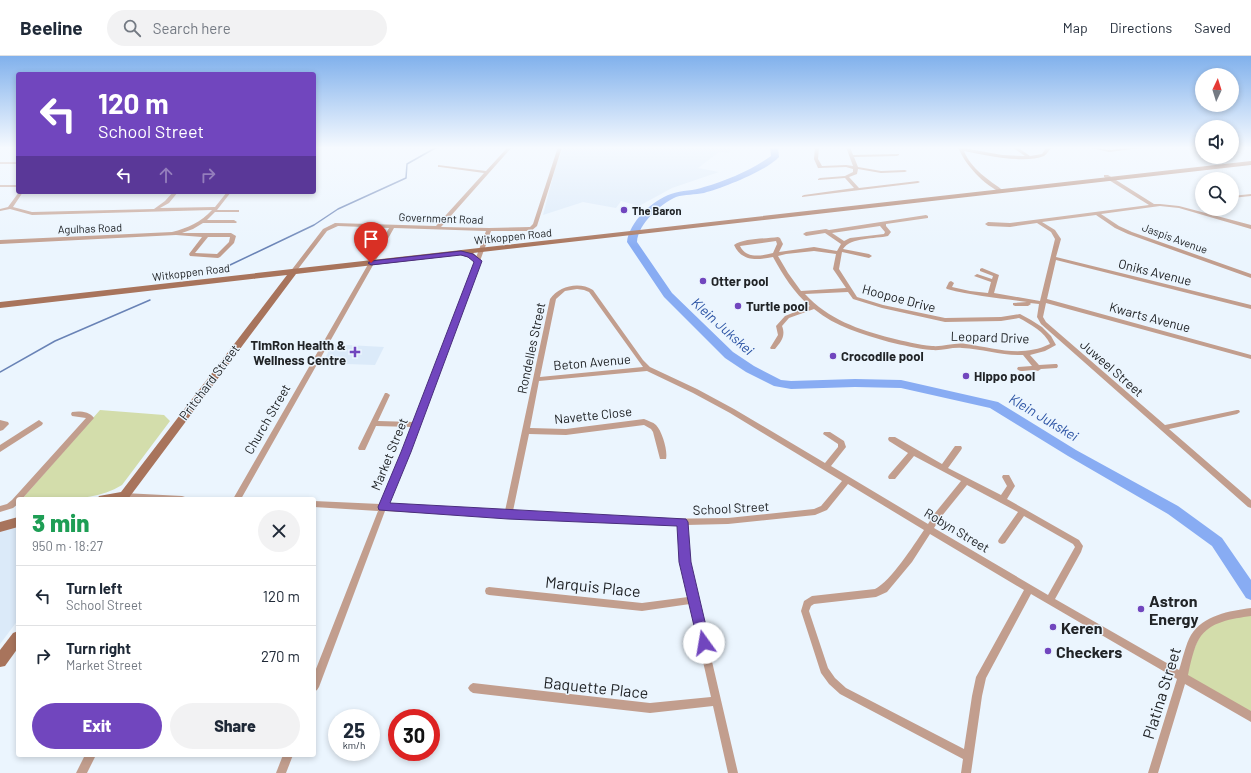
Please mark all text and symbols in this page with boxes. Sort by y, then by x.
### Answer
search box [107,10,387,46]
text: Beeline [20,16,83,39]
icon: search [121,17,143,39]
text: Search here [153,19,231,37]
text: Map [1063,19,1088,36]
text: Directions [1110,19,1172,36]
text: Saved [1194,19,1231,36]
north arrow [1195,68,1239,112]
map controls [1195,68,1239,216]
text: 120 m [98,86,169,120]
icon: left [32,88,84,140]
text: School Street [98,120,204,142]
button: sound [1195,120,1239,164]
icon: left [113,164,135,186]
icon: ahead [155,164,177,186]
icon: right [197,164,219,186]
button: search [1195,172,1239,216]
place label: The Baron [632,204,681,217]
marker: The Baron [619,205,629,215]
street label: Government Road [398,210,484,226]
street label: Agulhas Road [58,220,122,236]
street label: Jaspis Avenue [1141,220,1210,256]
pin [354,222,388,263]
street label: Witkoppen Road [473,225,553,247]
icon: arrive [360,228,382,250]
street label: Oniks Avenue [1117,255,1193,289]
street label: Witkoppen Road [151,261,231,283]
place label: Otter pool [711,273,769,289]
marker: Otter pool [698,276,708,286]
street label: Hoopoe Drive [861,281,938,315]
water label: Klein Jukskei [688,294,758,359]
place label: Turtle pool [746,298,808,314]
street label: Kwarts Avenue [1108,298,1192,336]
street label: Rondelles Street [513,301,549,395]
marker: Turtle pool [733,301,743,311]
street label: Leopard Drive [950,328,1030,346]
street label: Juweel Street [1077,336,1147,400]
place label: TimRon Health & Wellness Centre [250,337,346,368]
street label: Pritchard Street [175,341,243,423]
marker: TimRon Health & Wellness Centre [349,346,361,358]
place label: Crocodile pool [841,348,924,364]
street label: Beton Avenue [553,351,631,373]
marker: Crocodile pool [828,351,838,361]
place label: Hippo pool [974,368,1035,384]
marker: Hippo pool [961,371,971,381]
street label: Church Street [240,381,294,457]
water label: Klein Jukskei [1006,390,1082,445]
street label: Navette Close [553,403,633,427]
street label: Market Street [367,415,411,493]
street label: School Street [692,498,770,518]
street label: Robyn Street [922,504,992,556]
text: 3 min [32,508,89,537]
button: close [258,510,300,552]
text: 950 m · 18:27 [32,538,103,554]
street label: Marquis Place [544,572,642,600]
text: Turn left [66,579,122,597]
icon: left [32,585,54,607]
text: 120 m [263,587,300,605]
place label: Astron Energy [1149,591,1199,628]
text: School Street [66,597,143,613]
marker: Astron Energy [1136,604,1146,614]
place label: Keren [1061,618,1103,637]
position arrow [683,622,725,664]
marker: Keren [1048,622,1058,632]
text: Turn right [66,639,131,657]
place label: Checkers [1056,642,1122,661]
icon: right [32,645,54,667]
street label: Platina Street [1138,645,1184,741]
marker: Checkers [1043,646,1053,656]
text: 270 m [261,647,300,665]
text: Market Street [66,657,143,673]
street label: Baquette Place [543,672,649,702]
button: Exit [32,703,162,749]
button: Share [170,703,300,749]
speed limit sign: 30 [388,709,440,761]
text: 25 [343,718,365,742]
text: km/h [343,739,365,751]

